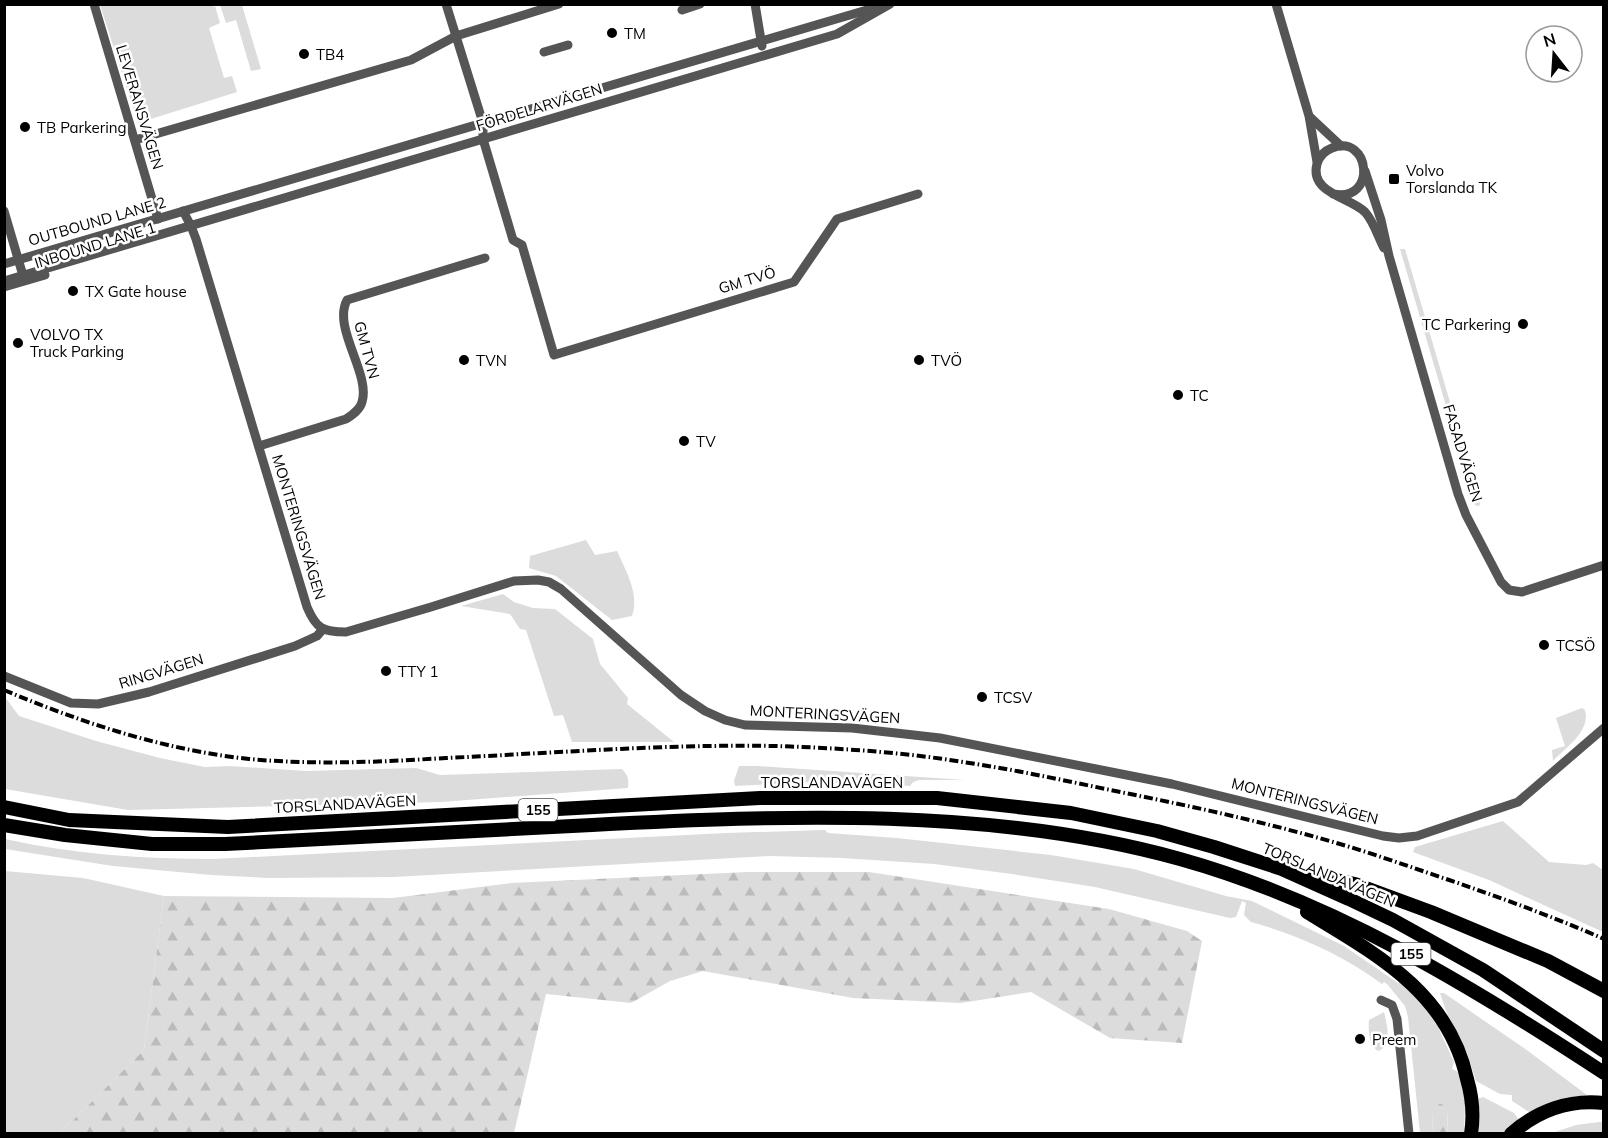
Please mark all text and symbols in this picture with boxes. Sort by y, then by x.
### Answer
place label: TM [624,24,646,43]
north arrow [1524,24,1584,84]
marker: TM [605,26,619,40]
text: N [1541,28,1558,51]
street label: LEVERANSVÄGEN [112,42,168,172]
place label: TB4 [316,45,344,64]
marker: TB4 [297,47,311,61]
street label: FÖRDELARVÄGEN [474,79,604,135]
place label: TB Parkering [37,118,127,137]
marker: TB Parkering [18,120,32,134]
place label: Volvo Torslanda TK [1406,161,1498,197]
marker: Volvo Torslanda TK [1387,172,1401,186]
street label: OUTBOUND LANE 2 [26,192,168,250]
street label: INBOUND LANE 1 [32,217,158,273]
street label: GM TVÖ [716,262,778,298]
place label: TX Gate house [85,282,187,301]
marker: TX Gate house [66,284,80,298]
place label: TC Parkering [1422,315,1511,334]
marker: TC Parkering [1516,317,1530,331]
street label: GM TVN [350,319,384,381]
place label: VOLVO TX Truck Parking [30,325,124,361]
marker: VOLVO TX Truck Parking [11,336,25,350]
place label: TVN [476,351,507,370]
place label: TVÖ [931,351,962,370]
marker: TVN [457,353,471,367]
marker: TVÖ [912,353,926,367]
place label: TC [1190,386,1209,405]
marker: TC [1171,388,1185,402]
street label: FASADVÄGEN [1439,402,1487,504]
place label: TV [696,432,716,451]
marker: TV [677,434,691,448]
street label: MONTERINGSVÄGEN [268,452,330,602]
place label: TCSÖ [1556,636,1595,655]
marker: TCSÖ [1537,638,1551,652]
street label: RINGVÄGEN [116,649,206,693]
place label: TTY 1 [398,662,438,681]
marker: TTY 1 [379,664,393,678]
place label: TCSV [994,688,1033,707]
marker: TCSV [975,690,989,704]
street label: MONTERINGSVÄGEN [749,701,901,727]
street label: TORSLANDAVÄGEN [761,773,903,792]
street label: MONTERINGSVÄGEN [1230,774,1380,828]
street label: TORSLANDAVÄGEN [273,791,417,817]
road number: 155 [518,799,558,821]
street label: TORSLANDAVÄGEN [1260,838,1398,912]
road number: 155 [1392,943,1430,965]
place label: Preem [1372,1030,1416,1049]
marker: Preem [1353,1032,1367,1046]

